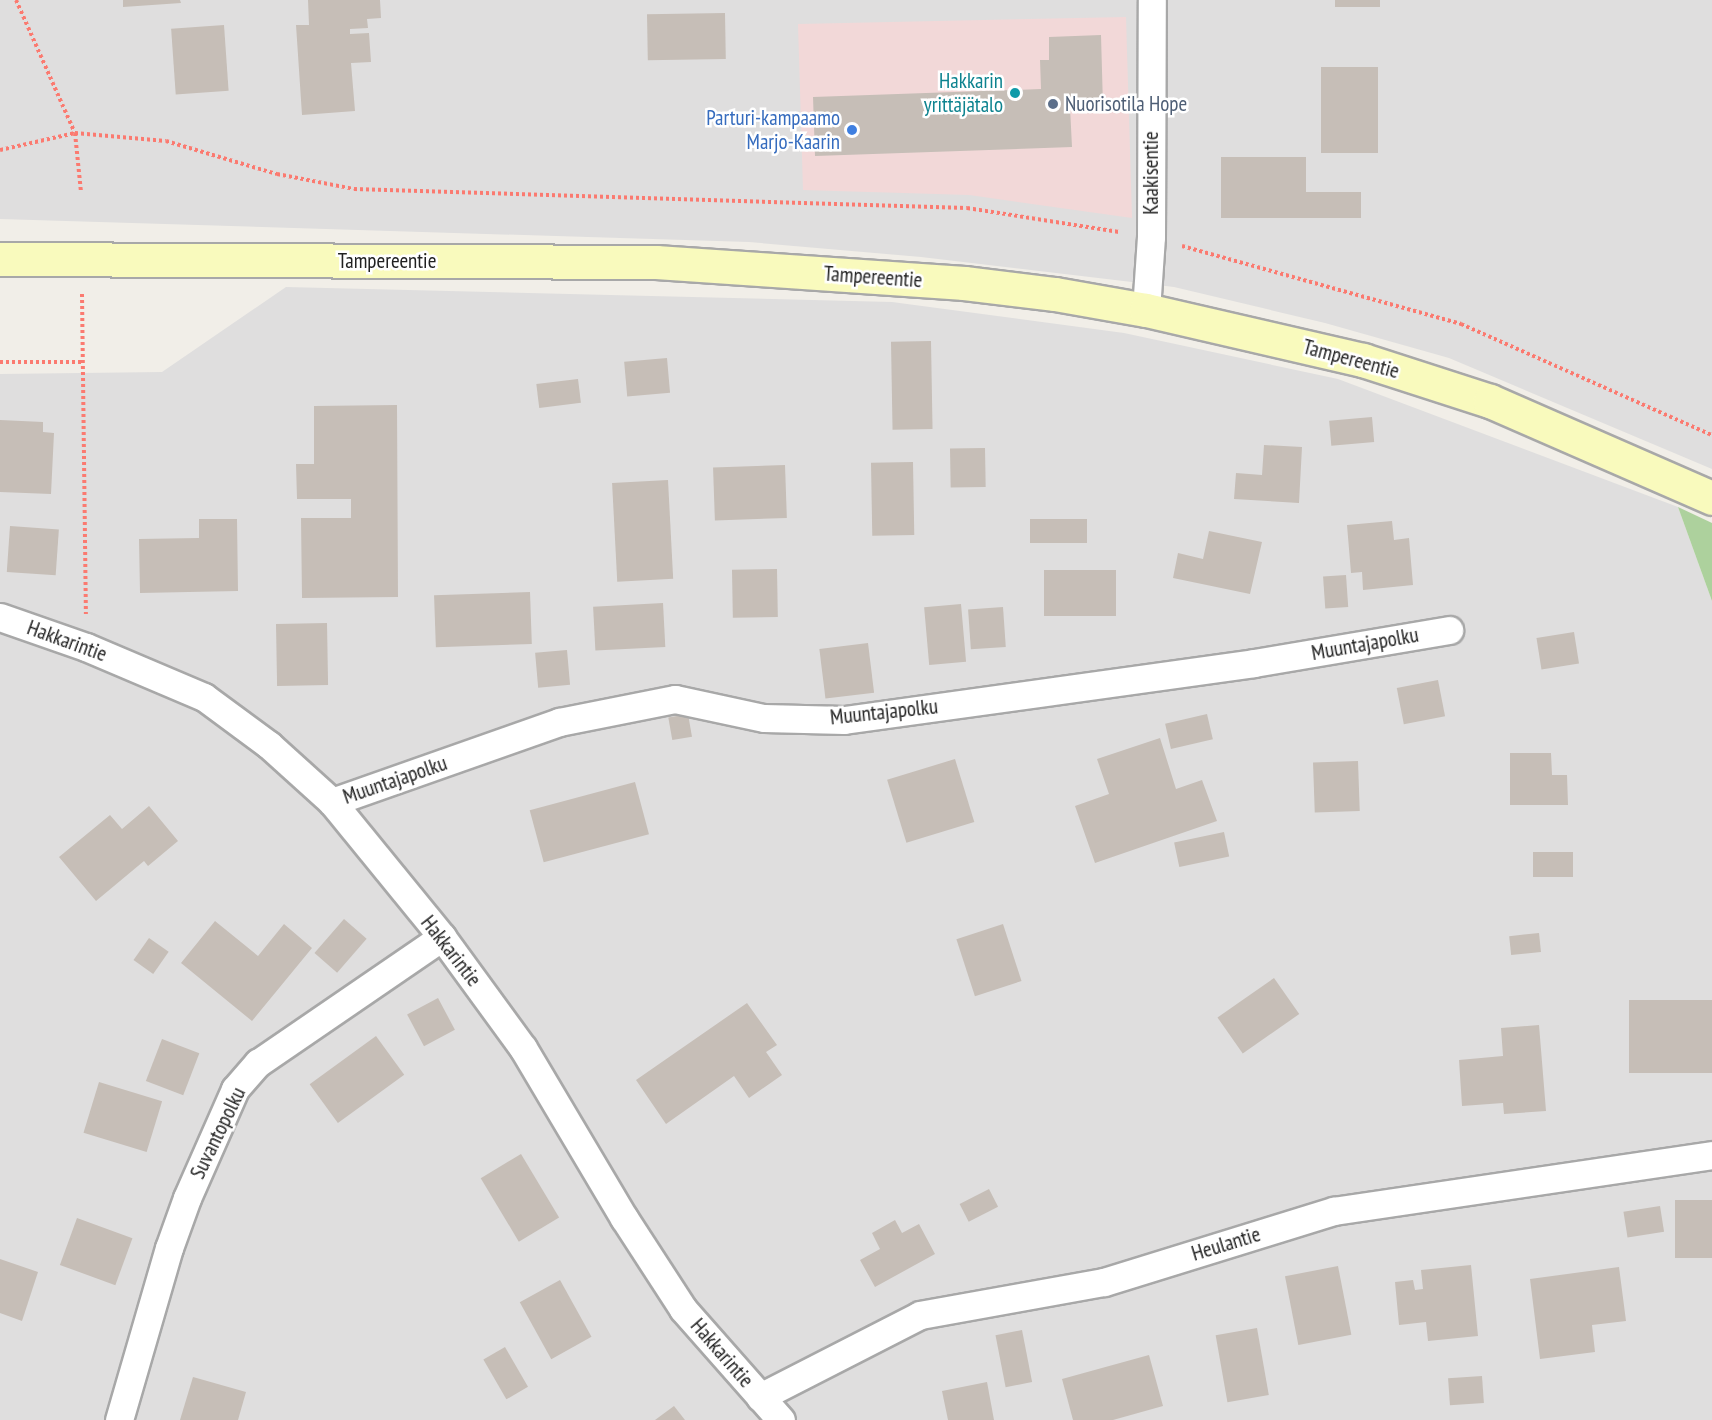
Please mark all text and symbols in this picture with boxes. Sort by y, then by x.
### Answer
place label: Hakkarin yrittäjätalo [924,68,1003,118]
marker: Hakkarin yrittäjätalo [1008,86,1022,100]
place label: Nuorisotila Hope [1065,91,1187,117]
marker: Nuorisotila Hope [1046,97,1060,111]
place label: Parturi-kampaamo Marjo-Kaarin [706,105,840,155]
marker: Parturi-kampaamo Marjo-Kaarin [845,123,859,137]
street label: Kaakisentie [1138,131,1164,215]
street label: Tampereentie [338,248,436,274]
street label: Tampereentie [823,261,923,293]
street label: Tampereentie [1300,334,1402,384]
street label: Hakkarintie [24,615,110,667]
street label: Muuntajapolku [1309,622,1421,666]
street label: Muuntajapolku [829,694,939,730]
street label: Muuntajapolku [340,750,450,810]
street label: Hakkarintie [416,911,486,991]
street label: Suvantopolku [185,1083,251,1183]
street label: Heulantie [1189,1222,1263,1266]
street label: Hakkarintie [685,1313,759,1393]

